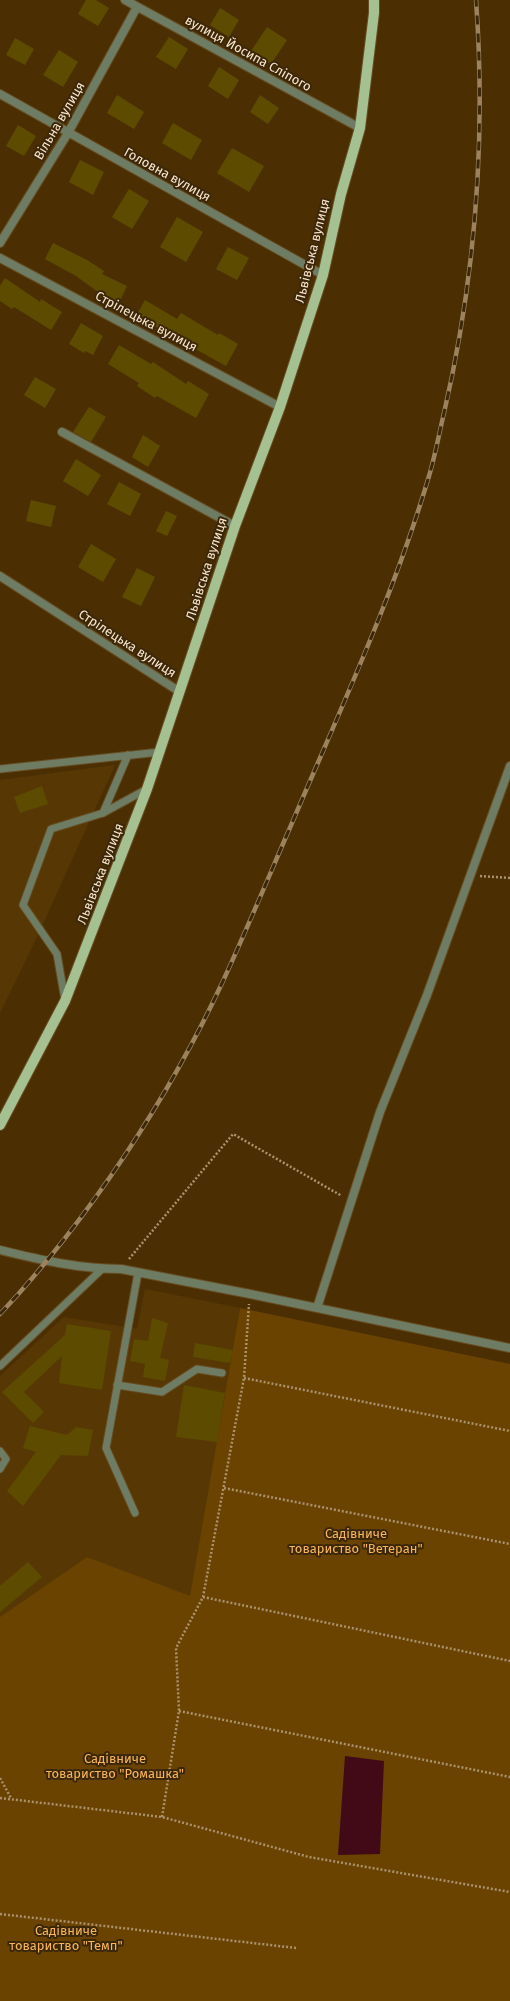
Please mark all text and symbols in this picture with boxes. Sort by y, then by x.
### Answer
street label: вулиця Йосипа Сліпого [182,13,314,95]
street label: Вільна вулиця [31,79,89,163]
street label: Головна вулиця [121,145,213,205]
street label: Львівська вулиця [292,197,334,305]
street label: Стрілецька вулиця [92,289,200,355]
street label: Львівська вулиця [183,516,231,622]
street label: Стрілецька вулиця [75,607,179,681]
street label: Львівська вулиця [75,821,127,927]
park label: Садівниче товариство "Ветеран" [289,1526,423,1557]
park label: Садівниче товариство "Ромашка" [46,1751,184,1782]
park label: Садівниче товариство "Темп" [9,1923,123,1954]

